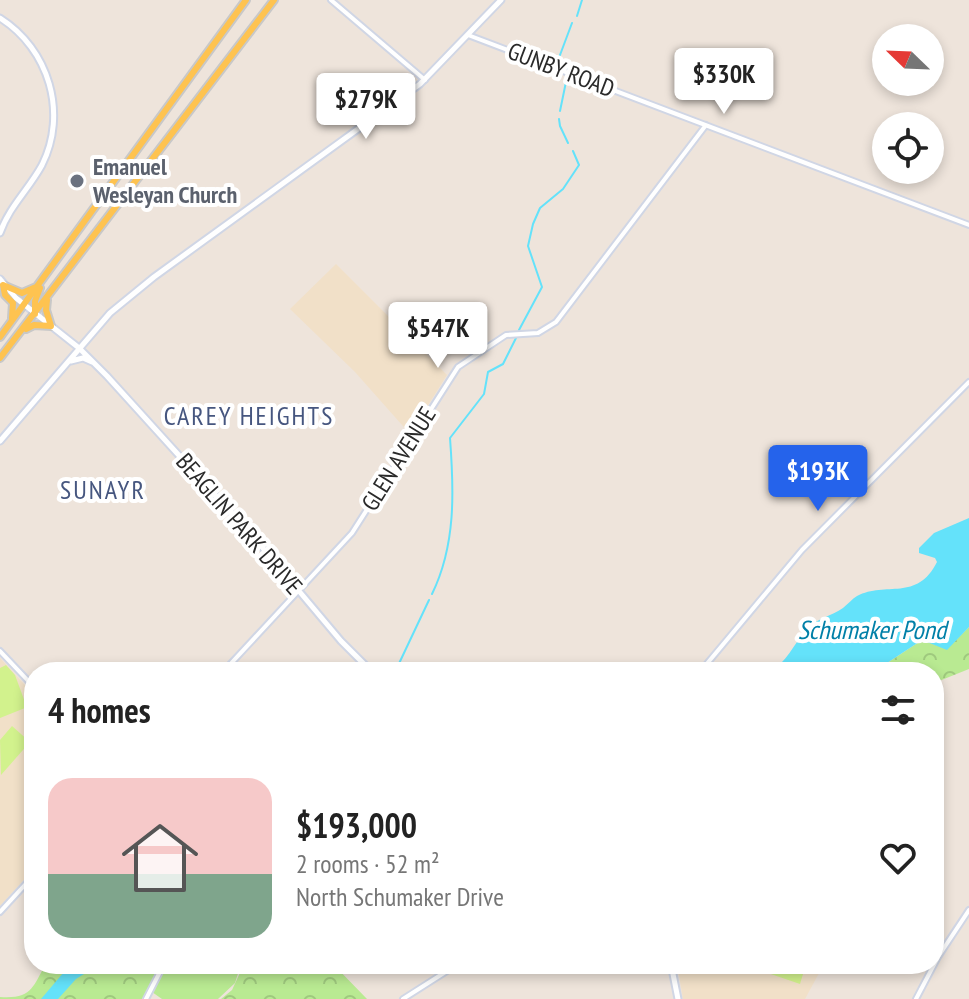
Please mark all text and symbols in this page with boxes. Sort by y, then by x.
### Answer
north arrow [872,24,944,96]
map controls [872,24,944,184]
street label: GUNBY ROAD [504,35,619,104]
pin: $330K [668,48,780,116]
text: $330K [692,57,756,90]
pin: $279K [310,73,422,141]
text: $279K [334,82,398,115]
button: locate [872,112,944,184]
place label: Emanuel Wesleyan Church [92,151,237,210]
marker: Emanuel Wesleyan Church [68,172,86,190]
pin: $547K [382,302,494,370]
text: $547K [406,311,470,344]
district label: CAREY HEIGHTS [164,399,334,432]
street label: GLEN AVENUE [354,401,443,517]
pin: $193K [762,445,874,513]
street label: BEAGLIN PARK DRIVE [169,446,309,601]
text: $193K [786,454,850,487]
district label: SUNAYR [60,473,146,506]
water label: Schumaker Pond [798,613,950,646]
text: 4 homes [48,688,151,732]
icon: filters [876,688,920,732]
text: $193,000 [296,803,417,847]
icon: home [112,810,208,906]
icon: heart [876,836,920,880]
text: 2 rooms · 52 m² [296,847,440,880]
text: North Schumaker Drive [296,880,504,913]

